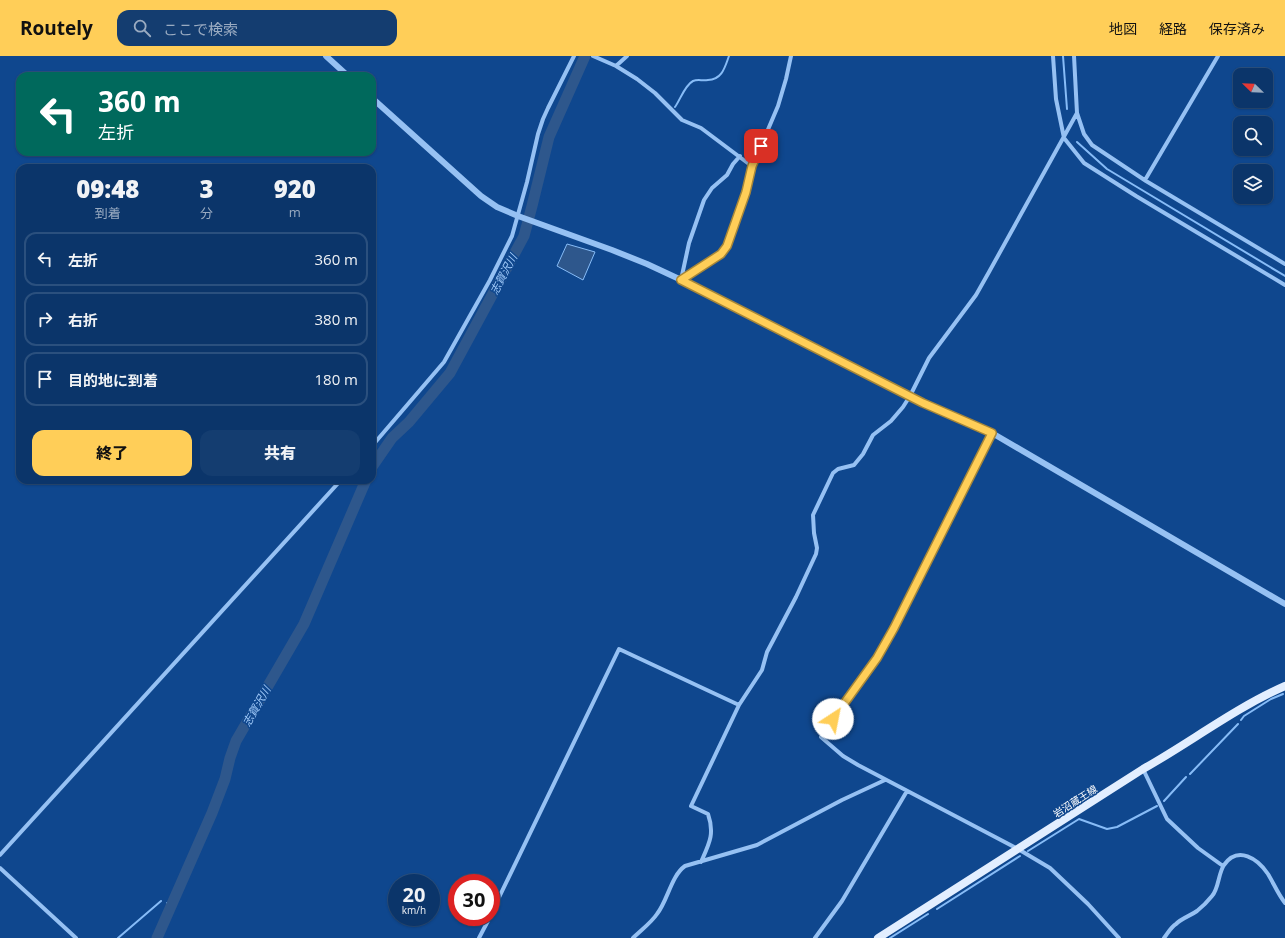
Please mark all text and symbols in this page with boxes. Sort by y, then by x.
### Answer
search box [117,10,397,46]
text: Routely [20,15,93,41]
icon: search [131,17,153,39]
text: ここで検索 [163,19,238,39]
text: 地図 [1109,19,1137,38]
text: 経路 [1159,19,1187,38]
text: 保存済み [1209,19,1265,38]
north arrow [1233,68,1273,108]
map controls [1233,68,1273,204]
text: 360 m [98,82,181,120]
icon: left [32,88,84,140]
button: search [1233,116,1273,156]
text: 左折 [98,120,134,144]
pin [744,129,778,163]
icon: arrive [750,135,772,157]
button: layers [1233,164,1273,204]
text: 09:48 [76,172,139,205]
text: 3 [199,172,214,205]
text: 920 [274,172,316,205]
text: m [289,203,301,221]
text: 到着 [95,204,121,222]
text: 分 [200,204,213,222]
icon: left [34,248,56,270]
text: 360 m [314,249,358,269]
text: 左折 [68,250,98,270]
water label: 志賀沢川 [486,250,520,297]
icon: right [34,308,56,330]
text: 380 m [314,309,358,329]
text: 右折 [68,310,98,330]
icon: arrive [34,368,56,390]
text: 180 m [314,369,358,389]
text: 目的地に到着 [68,370,158,390]
button: 終了 [32,430,192,476]
button: 共有 [200,430,360,476]
water label: 志賀沢川 [239,682,274,729]
position arrow [812,698,854,740]
street label: 岩沼蔵王線 [1050,782,1100,820]
speed limit sign: 30 [448,874,500,926]
text: 20 [403,881,425,908]
text: km/h [402,903,426,917]

